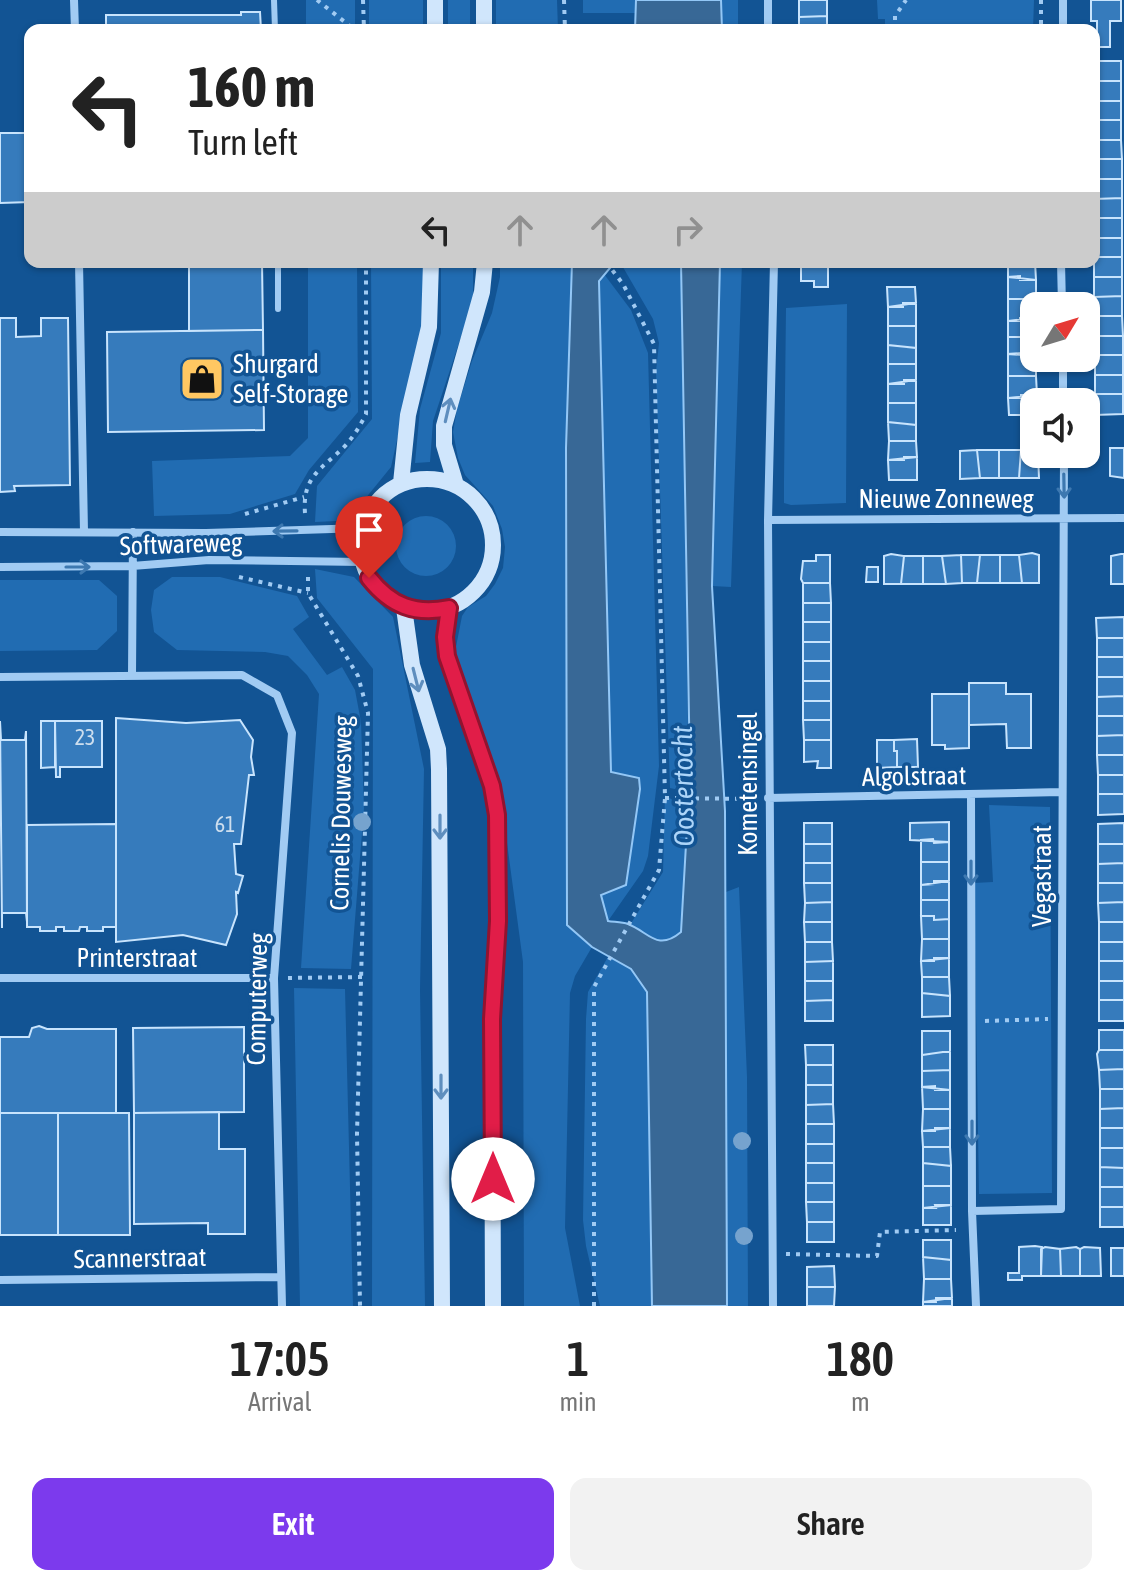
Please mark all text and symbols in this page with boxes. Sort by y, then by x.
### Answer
text: 160 m [188,55,315,119]
icon: left [56,56,160,160]
text: Turn left [188,121,298,163]
icon: left [414,208,458,252]
icon: ahead [498,208,542,252]
icon: ahead [582,208,626,252]
icon: right [666,208,710,252]
north arrow [1020,292,1100,372]
map controls [1020,292,1100,468]
place label: Shurgard Self-Storage [233,349,348,409]
shop icon: Shurgard Self-Storage [178,355,226,403]
button: sound [1020,388,1100,468]
one-way arrow [441,397,456,423]
one-way arrow [1056,472,1072,499]
street label: Nieuwe Zonneweg [858,484,1034,514]
pin [335,496,403,578]
icon: arrive [347,508,391,552]
one-way arrow [272,523,299,538]
street label: Softwareweg [119,527,244,561]
one-way arrow [64,559,91,574]
one-way arrow [409,666,424,692]
street label: Kometensingel [733,712,763,856]
street label: Cornelis Douwesweg [324,714,358,911]
house number: 23 [75,724,95,750]
water label: Oostertocht [666,725,700,847]
street label: Algolstraat [861,760,967,792]
house number: 61 [215,811,235,837]
one-way arrow [432,813,448,840]
street label: Vegastraat [1027,825,1057,927]
one-way arrow [963,859,979,886]
street label: Computerweg [241,932,273,1065]
street label: Printerstraat [76,943,198,973]
one-way arrow [433,1073,449,1100]
one-way arrow [964,1119,980,1146]
position arrow [451,1137,535,1221]
street label: Scannerstraat [73,1242,207,1274]
text: 17:05 [230,1331,330,1386]
text: 1 [567,1331,589,1386]
text: 180 [827,1331,894,1386]
text: Arrival [248,1387,311,1417]
text: min [559,1387,597,1417]
text: m [851,1387,870,1417]
button: Exit [32,1478,554,1570]
button: Share [570,1478,1092,1570]

